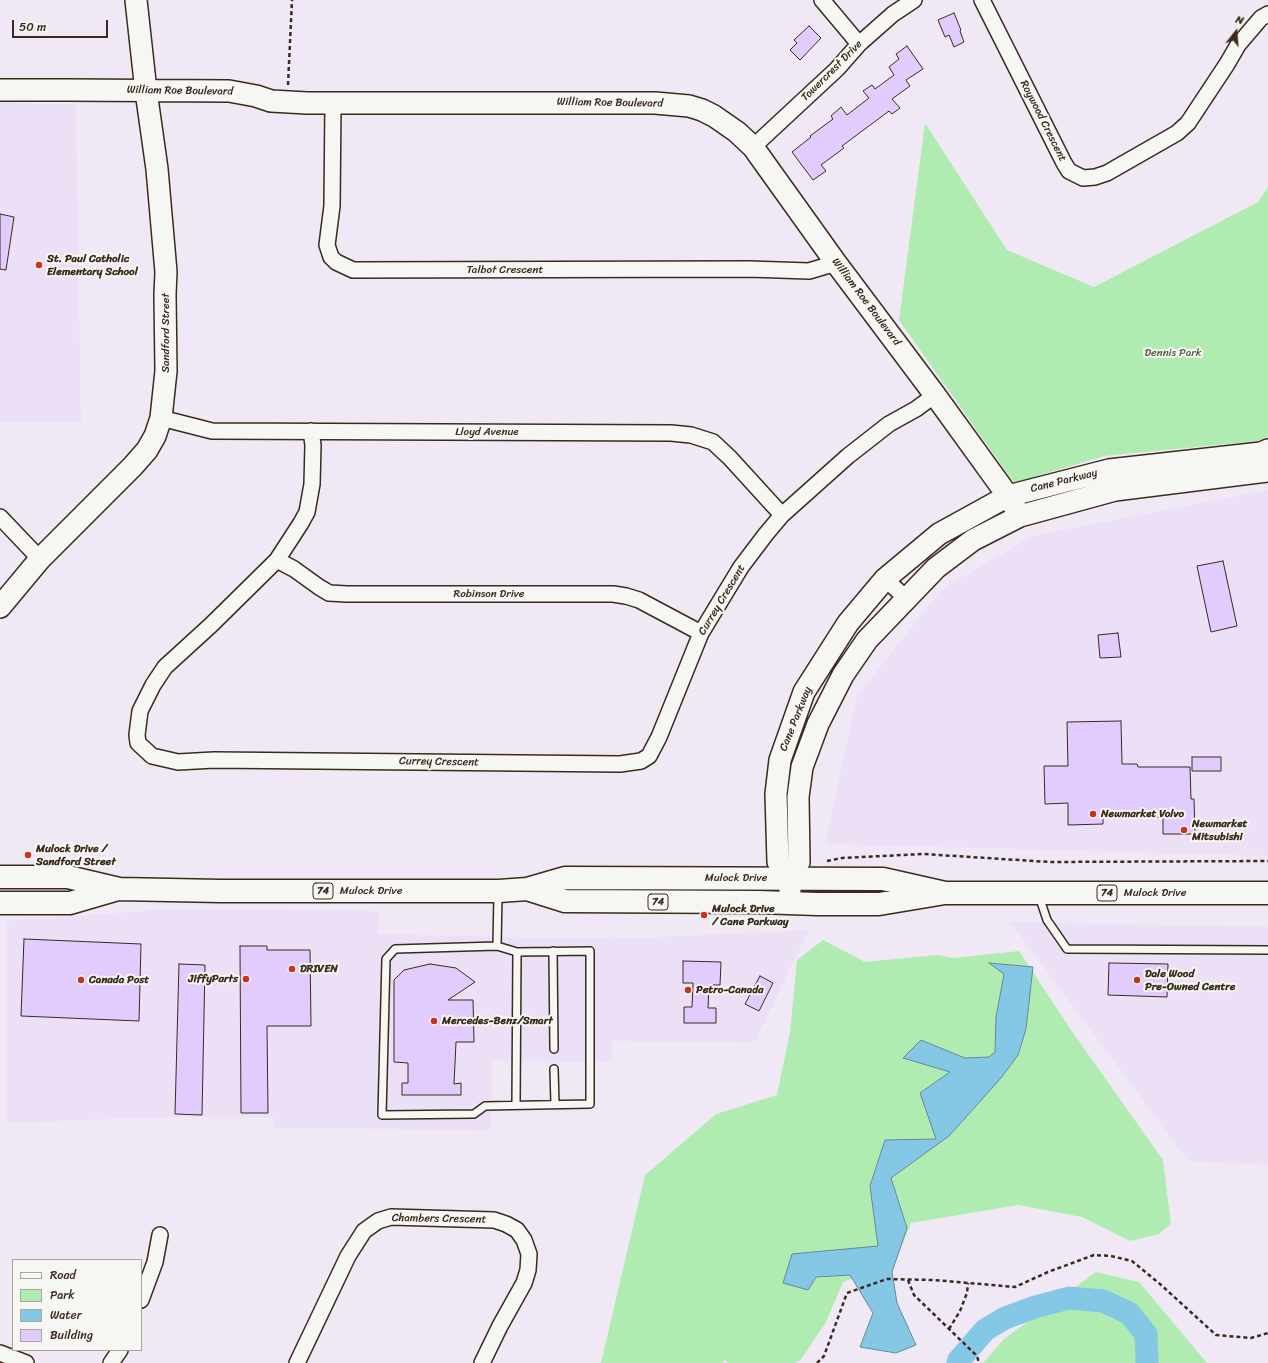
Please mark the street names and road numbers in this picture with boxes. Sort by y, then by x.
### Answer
street label: Towercrest Drive [799,38,865,104]
street label: Roywood Crescent [1017,78,1069,164]
street label: William Roe Boulevard [127,83,233,99]
street label: William Roe Boulevard [557,95,663,111]
street label: William Roe Boulevard [829,256,903,348]
street label: Talbot Crescent [467,263,543,277]
street label: Sandford Street [159,293,173,373]
street label: Lloyd Avenue [455,425,519,439]
street label: Cane Parkway [1029,466,1099,496]
street label: Currey Crescent [696,562,748,638]
street label: Robinson Drive [454,587,524,601]
street label: Cane Parkway [777,685,815,753]
street label: Currey Crescent [399,755,479,769]
street label: Mulock Drive [705,871,767,885]
road number: 74 [313,883,333,899]
street label: Mulock Drive [340,884,402,898]
road number: 74 [1097,885,1117,901]
street label: Mulock Drive [1124,886,1186,900]
road number: 74 [648,894,668,910]
street label: Chambers Crescent [392,1212,486,1226]

